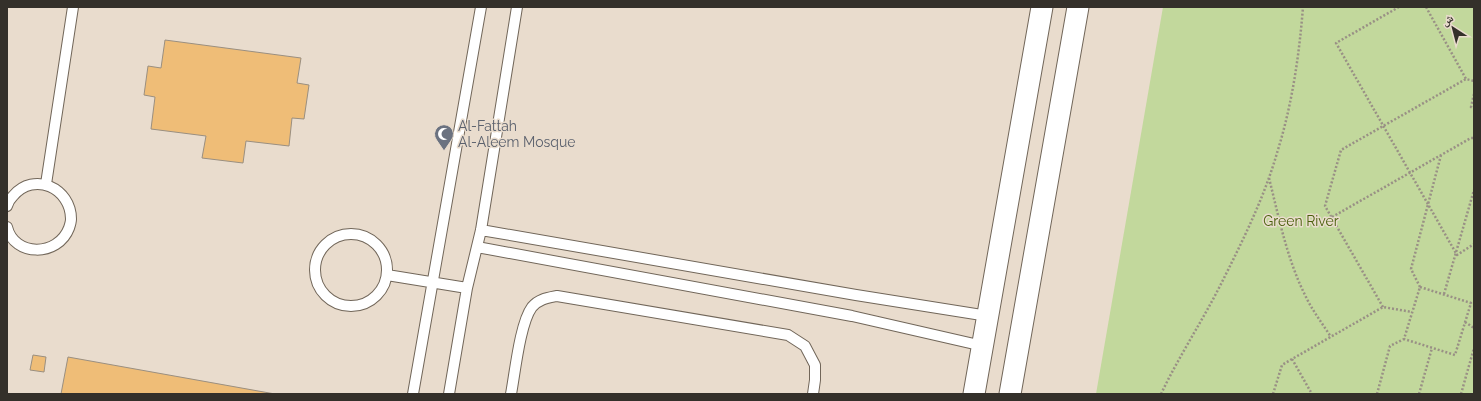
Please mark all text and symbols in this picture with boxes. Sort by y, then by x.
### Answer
north arrow [1433,8,1473,48]
text: ش [1439,11,1457,30]
place label: Al-Fattah Al-Aleem Mosque [458,118,575,150]
mosque icon: Al-Fattah Al-Aleem Mosque [433,123,455,151]
park label: Green River [1263,213,1339,229]

